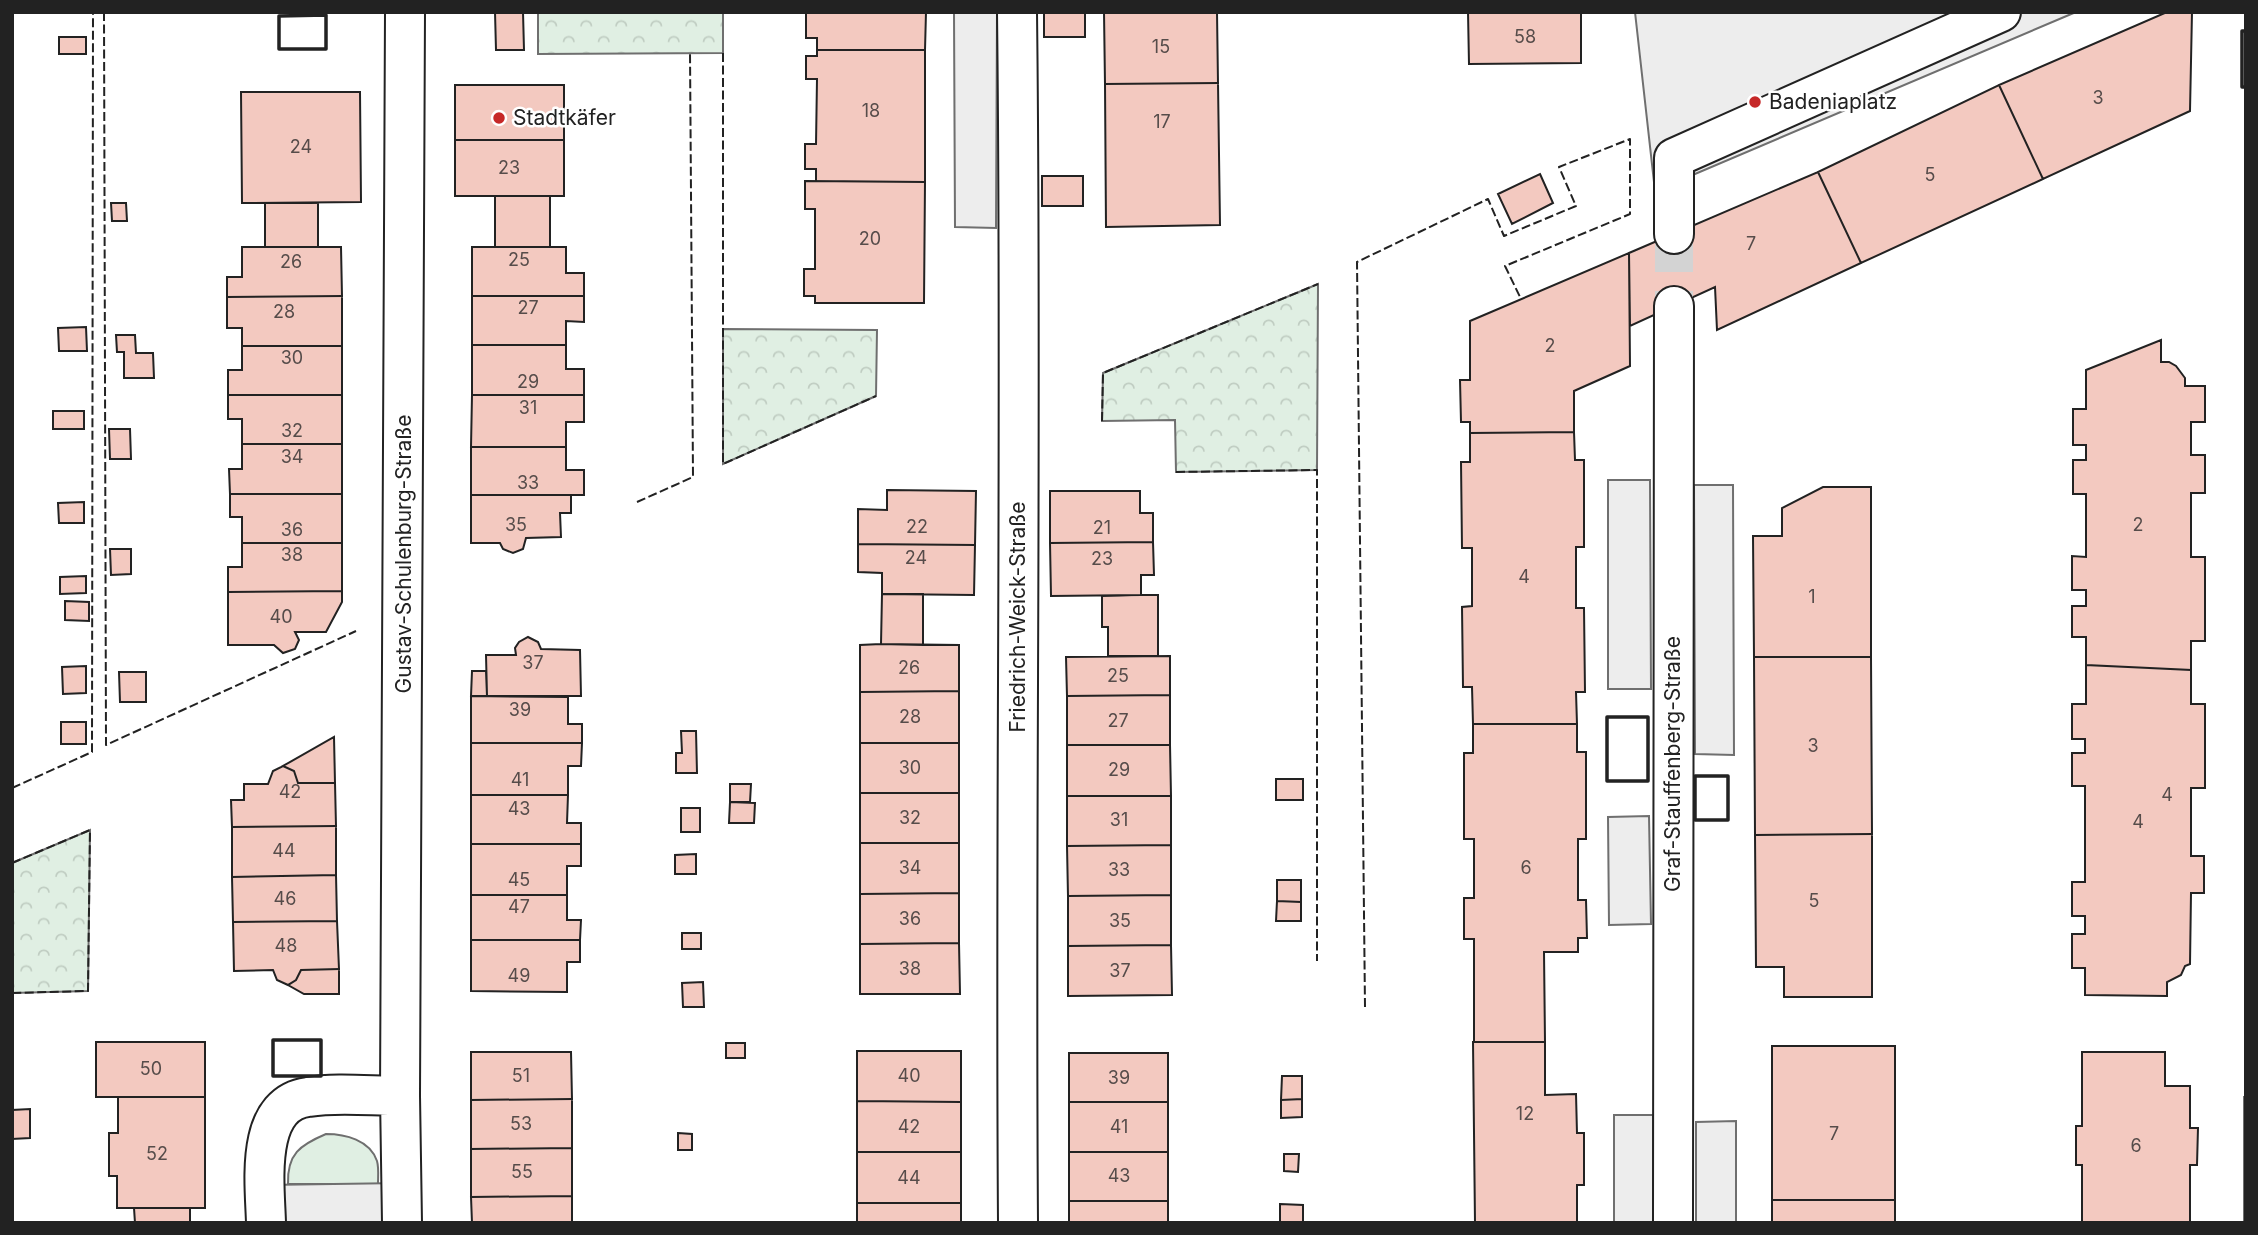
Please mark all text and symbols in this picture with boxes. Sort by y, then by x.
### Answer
house number: 58 [1514,26,1536,47]
house number: 15 [1152,36,1170,57]
house number: 3 [2092,87,2104,108]
place label: Badeniaplatz [1769,89,1897,114]
marker: Badeniaplatz [1747,94,1763,110]
house number: 18 [862,100,880,121]
place label: Stadtkäfer [513,105,616,130]
marker: Stadtkäfer [491,110,507,126]
house number: 17 [1153,111,1171,132]
house number: 24 [290,136,312,157]
house number: 23 [498,157,520,178]
house number: 5 [1925,164,1935,185]
house number: 20 [859,228,881,249]
house number: 7 [1746,233,1756,254]
house number: 25 [508,249,530,270]
house number: 26 [280,251,302,272]
house number: 27 [517,297,539,318]
house number: 28 [273,301,295,322]
house number: 2 [1545,335,1555,356]
house number: 30 [281,347,303,368]
house number: 29 [517,371,539,392]
house number: 31 [519,397,537,418]
street label: Gustav-Schulenburg-Straße [391,415,416,693]
house number: 32 [281,420,303,441]
house number: 34 [281,446,303,467]
house number: 33 [517,472,539,493]
street label: Friedrich-Weick-Straße [1005,502,1030,732]
house number: 35 [505,514,527,535]
house number: 2 [2133,514,2143,535]
house number: 22 [906,516,928,537]
house number: 21 [1093,517,1111,538]
house number: 36 [281,519,303,540]
house number: 38 [281,544,303,565]
house number: 24 [905,547,927,568]
house number: 23 [1091,548,1113,569]
house number: 4 [1518,566,1530,587]
house number: 1 [1808,586,1816,607]
house number: 40 [270,606,292,627]
street label: Graf-Stauffenberg-Straße [1660,636,1685,892]
house number: 37 [522,652,544,673]
house number: 26 [898,657,920,678]
house number: 25 [1107,665,1129,686]
house number: 39 [509,699,531,720]
house number: 28 [899,706,921,727]
house number: 27 [1107,710,1129,731]
house number: 3 [1807,735,1819,756]
house number: 30 [899,757,921,778]
house number: 29 [1108,759,1130,780]
house number: 41 [511,769,529,790]
house number: 42 [279,781,301,802]
house number: 4 [2161,784,2173,805]
house number: 43 [508,798,530,819]
house number: 32 [899,807,921,828]
house number: 31 [1110,809,1128,830]
house number: 4 [2132,811,2144,832]
house number: 44 [272,840,296,861]
house number: 34 [899,857,921,878]
house number: 6 [1520,857,1532,878]
house number: 33 [1108,859,1130,880]
house number: 45 [508,869,530,890]
house number: 46 [274,888,296,909]
house number: 5 [1809,890,1819,911]
house number: 47 [508,896,530,917]
house number: 36 [899,908,921,929]
house number: 35 [1109,910,1131,931]
house number: 48 [275,935,297,956]
house number: 38 [899,958,921,979]
house number: 37 [1109,960,1131,981]
house number: 49 [508,965,530,986]
house number: 50 [140,1058,162,1079]
house number: 51 [512,1065,530,1086]
house number: 40 [898,1065,920,1086]
house number: 39 [1108,1067,1130,1088]
house number: 12 [1516,1103,1534,1124]
house number: 53 [510,1113,532,1134]
house number: 42 [898,1116,920,1137]
house number: 41 [1110,1116,1128,1137]
house number: 7 [1829,1123,1839,1144]
house number: 6 [2130,1135,2142,1156]
house number: 52 [146,1143,168,1164]
house number: 55 [511,1161,533,1182]
house number: 43 [1108,1165,1130,1186]
house number: 44 [897,1167,921,1188]

